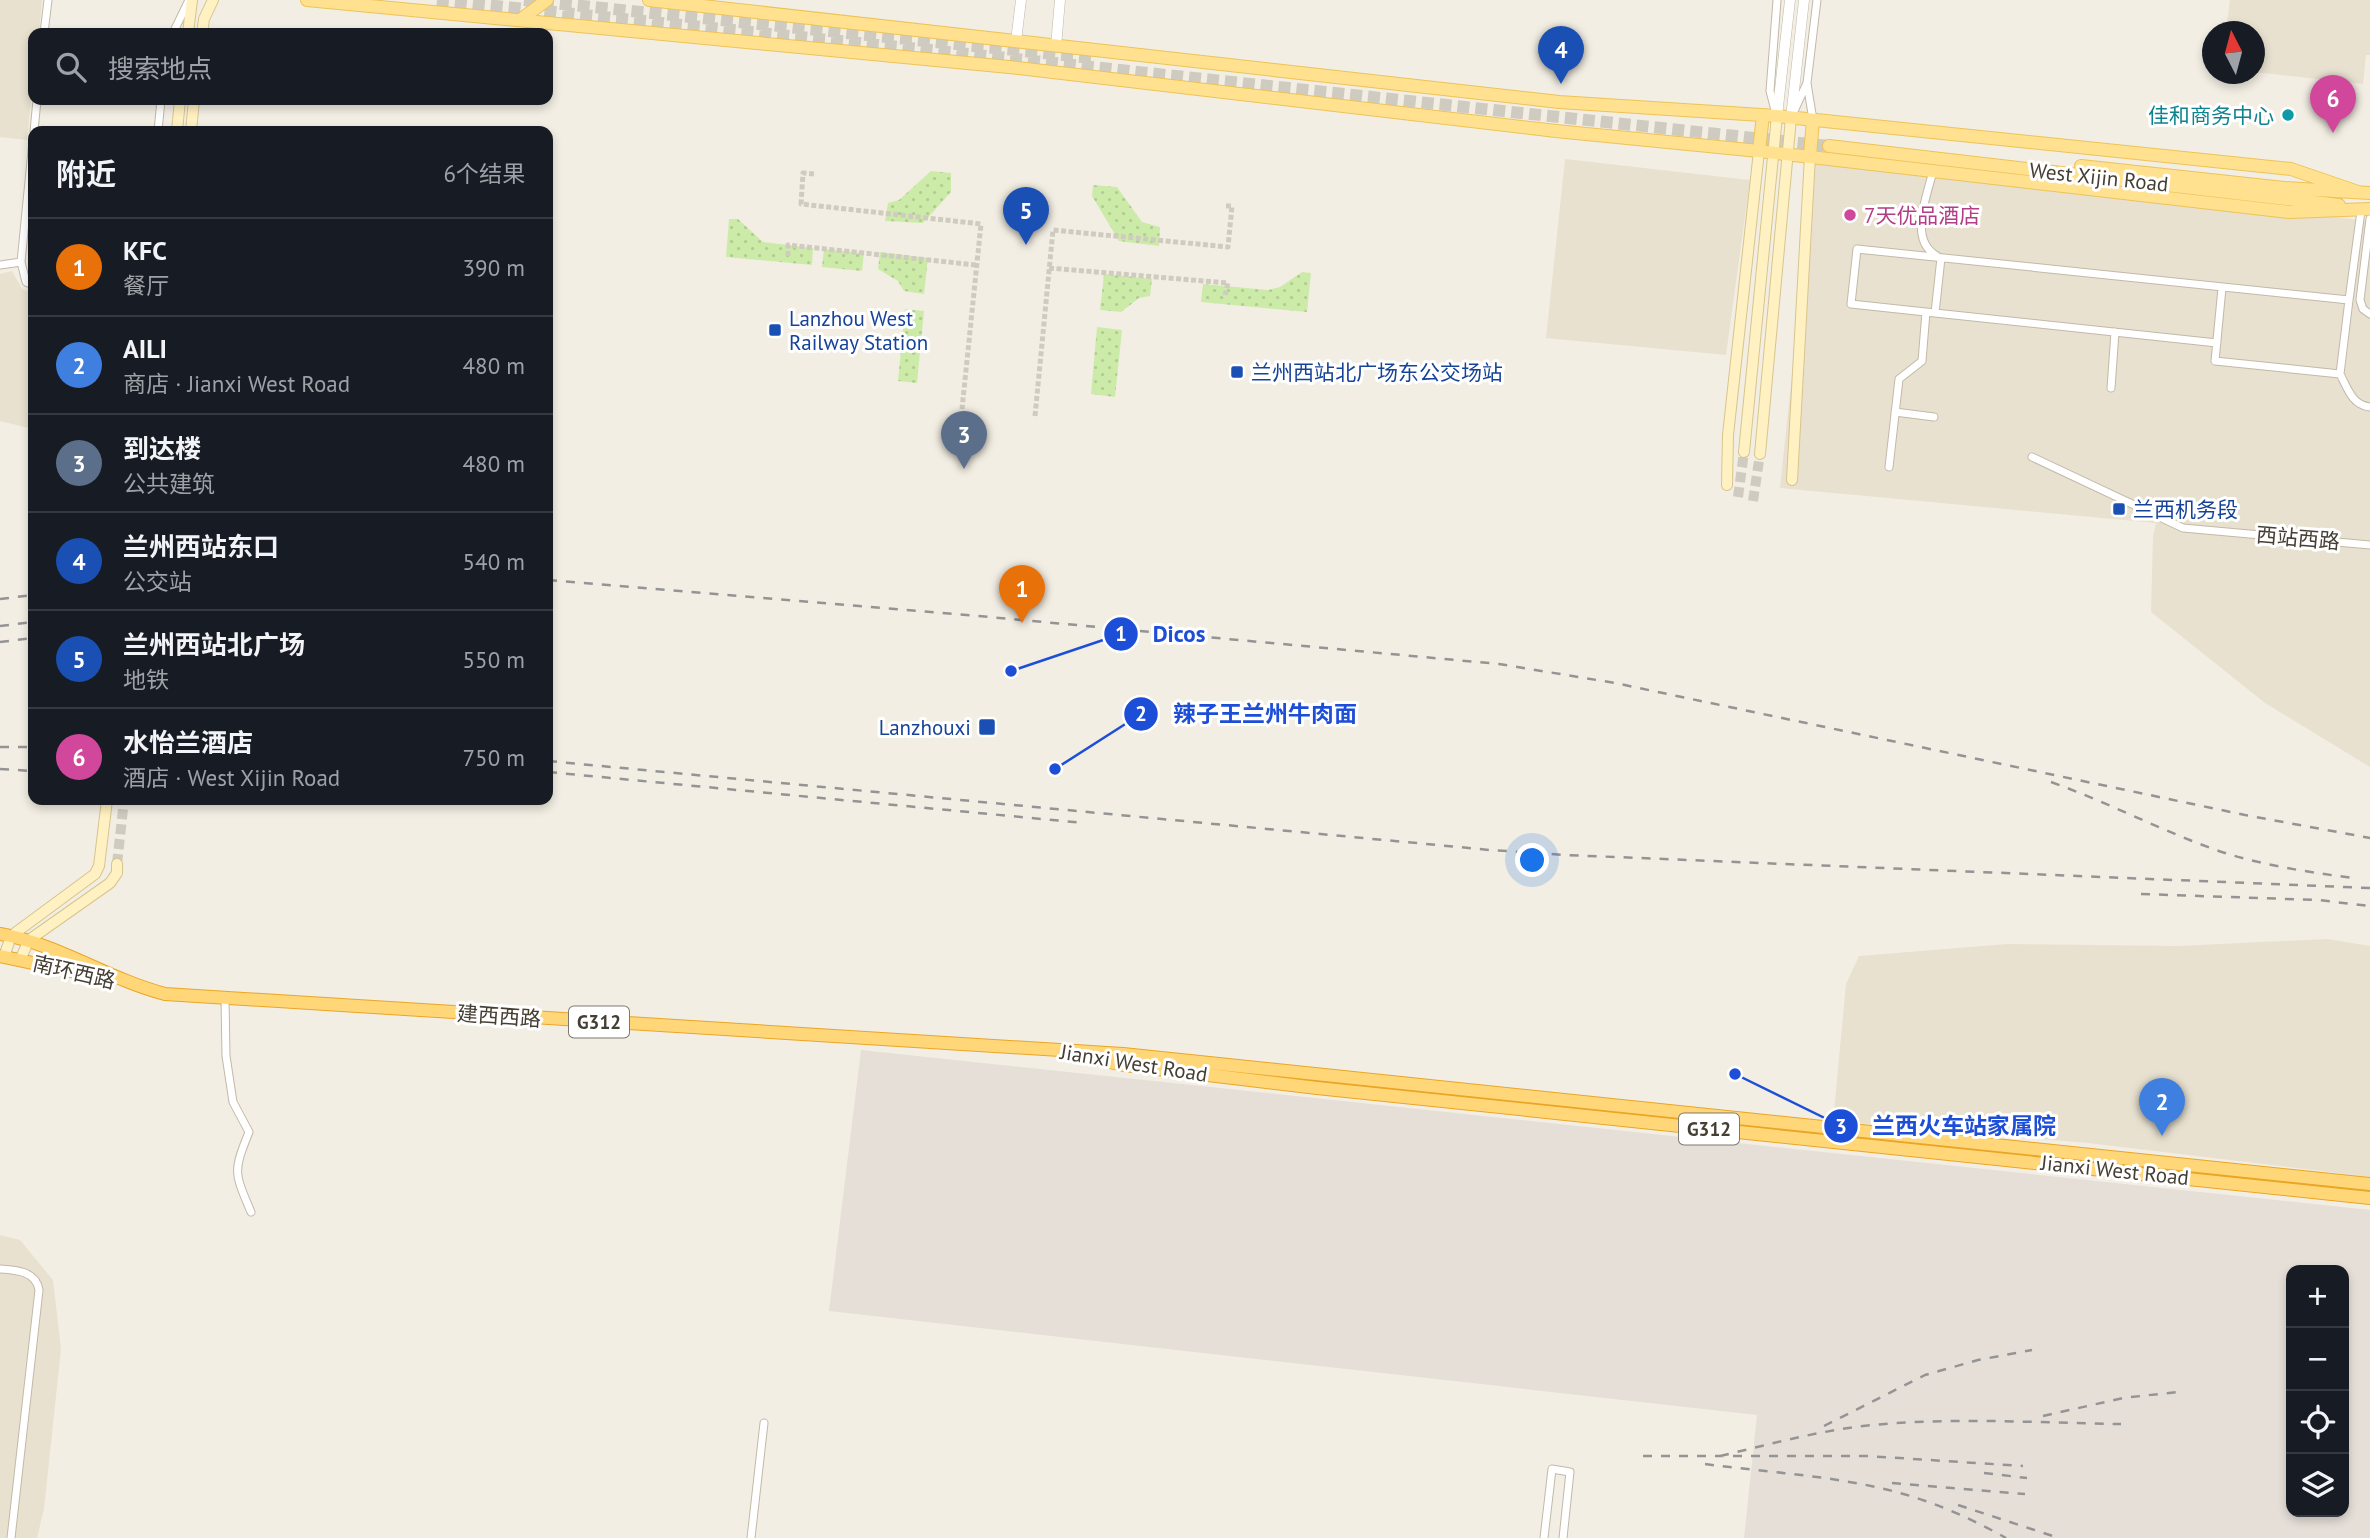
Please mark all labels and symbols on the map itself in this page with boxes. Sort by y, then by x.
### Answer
north arrow [2202,21,2265,84]
pin: 4 [1538,26,1584,84]
pin: 6 [2310,75,2356,133]
place label: 佳和商务中心 [2148,102,2274,129]
marker: 佳和商务中心 [2280,107,2296,123]
street label: West Xijin Road [2028,156,2170,198]
pin: 5 [1003,187,1049,245]
place label: 7天优品酒店 [1864,202,1980,229]
marker: 7天优品酒店 [1842,207,1858,223]
place label: Lanzhou West Railway Station [789,305,928,356]
marker: Lanzhou West Railway Station [767,322,783,338]
place label: 兰州西站北广场东公交场站 [1251,359,1503,386]
marker: 兰州西站北广场东公交场站 [1229,364,1245,380]
pin: 3 [941,411,987,469]
place label: 兰西机务段 [2133,496,2238,523]
marker: 兰西机务段 [2111,501,2127,517]
street label: 西站西路 [2255,521,2341,555]
pin: 1 [999,565,1045,623]
callout: Dicos [1104,612,1220,656]
text: Dicos [1153,619,1206,648]
text: 1 [1115,620,1127,647]
callout: 辣子王兰州牛肉面 [1124,692,1371,736]
text: 辣子王兰州牛肉面 [1173,699,1357,728]
text: 2 [1135,700,1147,727]
place label: Lanzhouxi [879,714,971,741]
marker: Lanzhouxi [977,717,997,737]
your location [1515,843,1549,877]
street label: 南环西路 [30,949,118,995]
street label: 建西西路 [456,1000,542,1032]
road number: G312 [569,1006,629,1038]
street label: Jianxi West Road [1058,1038,1209,1088]
pin: 2 [2139,1078,2185,1136]
callout: 兰西火车站家属院 [1823,1104,2070,1148]
text: 兰西火车站家属院 [1872,1111,2056,1140]
text: 3 [1835,1113,1847,1140]
road number: G312 [1679,1114,1739,1144]
street label: Jianxi West Road [2039,1149,2190,1191]

